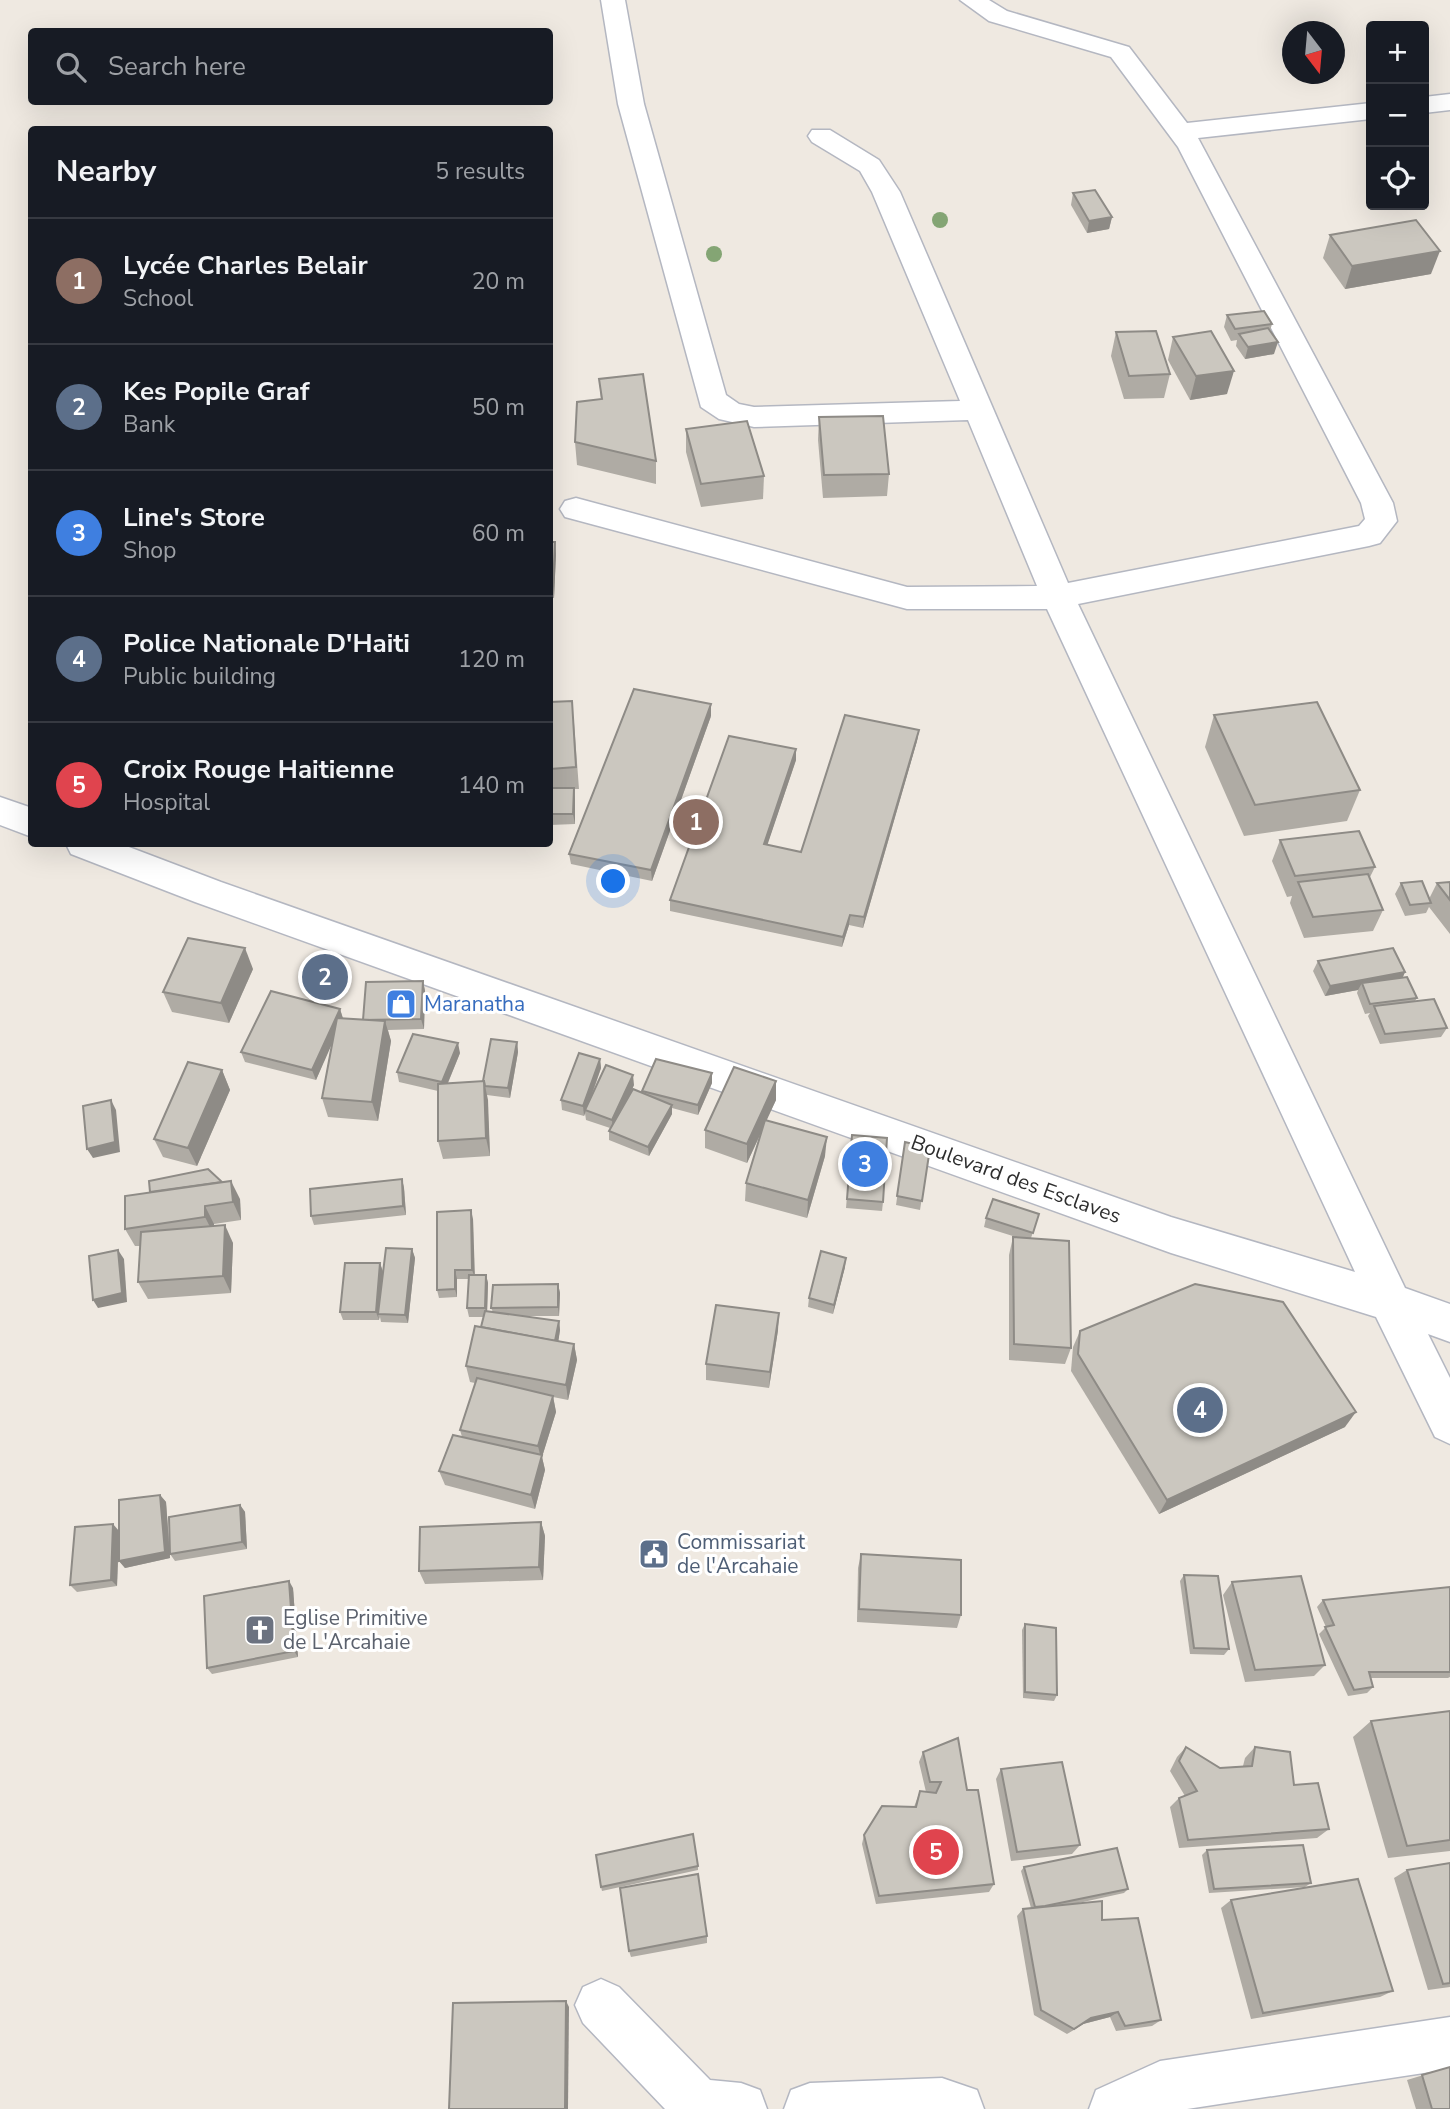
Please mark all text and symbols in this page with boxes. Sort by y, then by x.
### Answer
north arrow [1282,21,1345,84]
map controls [1366,21,1429,210]
button: + [1366,21,1429,84]
search box [28,28,553,105]
icon: search [52,48,90,86]
text: Search here [108,49,246,84]
button: − [1366,84,1429,147]
button: locate [1366,147,1429,210]
text: Nearby [56,151,156,192]
text: 5 results [435,156,525,187]
text: Lycée Charles Belair [123,248,368,283]
text: 1 [72,266,86,297]
text: 20 m [472,266,525,297]
text: School [123,283,193,314]
text: Kes Popile Graf [123,374,309,409]
text: 2 [72,392,86,423]
text: 50 m [472,392,525,423]
text: Bank [123,409,175,440]
text: Line's Store [123,500,265,535]
text: 3 [72,518,86,549]
text: 60 m [472,518,525,549]
text: Shop [123,535,176,566]
text: Police Nationale D'Haiti [123,626,410,661]
text: 4 [72,644,86,675]
text: 120 m [458,644,525,675]
text: Public building [123,661,276,692]
text: Croix Rouge Haitienne [123,752,394,787]
text: 5 [72,770,86,801]
text: 140 m [458,770,525,801]
text: Hospital [123,787,210,818]
pin: 1 [673,796,719,848]
your location [596,864,630,898]
pin: 2 [302,951,348,1003]
shop icon: Maranatha [384,987,418,1021]
place label: Maranatha [424,990,525,1018]
street label: Boulevard des Esclaves [907,1128,1125,1230]
pin: 3 [842,1138,888,1190]
pin: 4 [1177,1384,1223,1436]
place label: Commissariat de l'Arcahaie [677,1528,806,1580]
public building icon: Commissariat de l'Arcahaie [637,1537,671,1571]
place label: Eglise Primitive de L'Arcahaie [283,1604,428,1656]
church icon: Eglise Primitive de L'Arcahaie [243,1613,277,1647]
pin: 5 [913,1826,959,1878]

